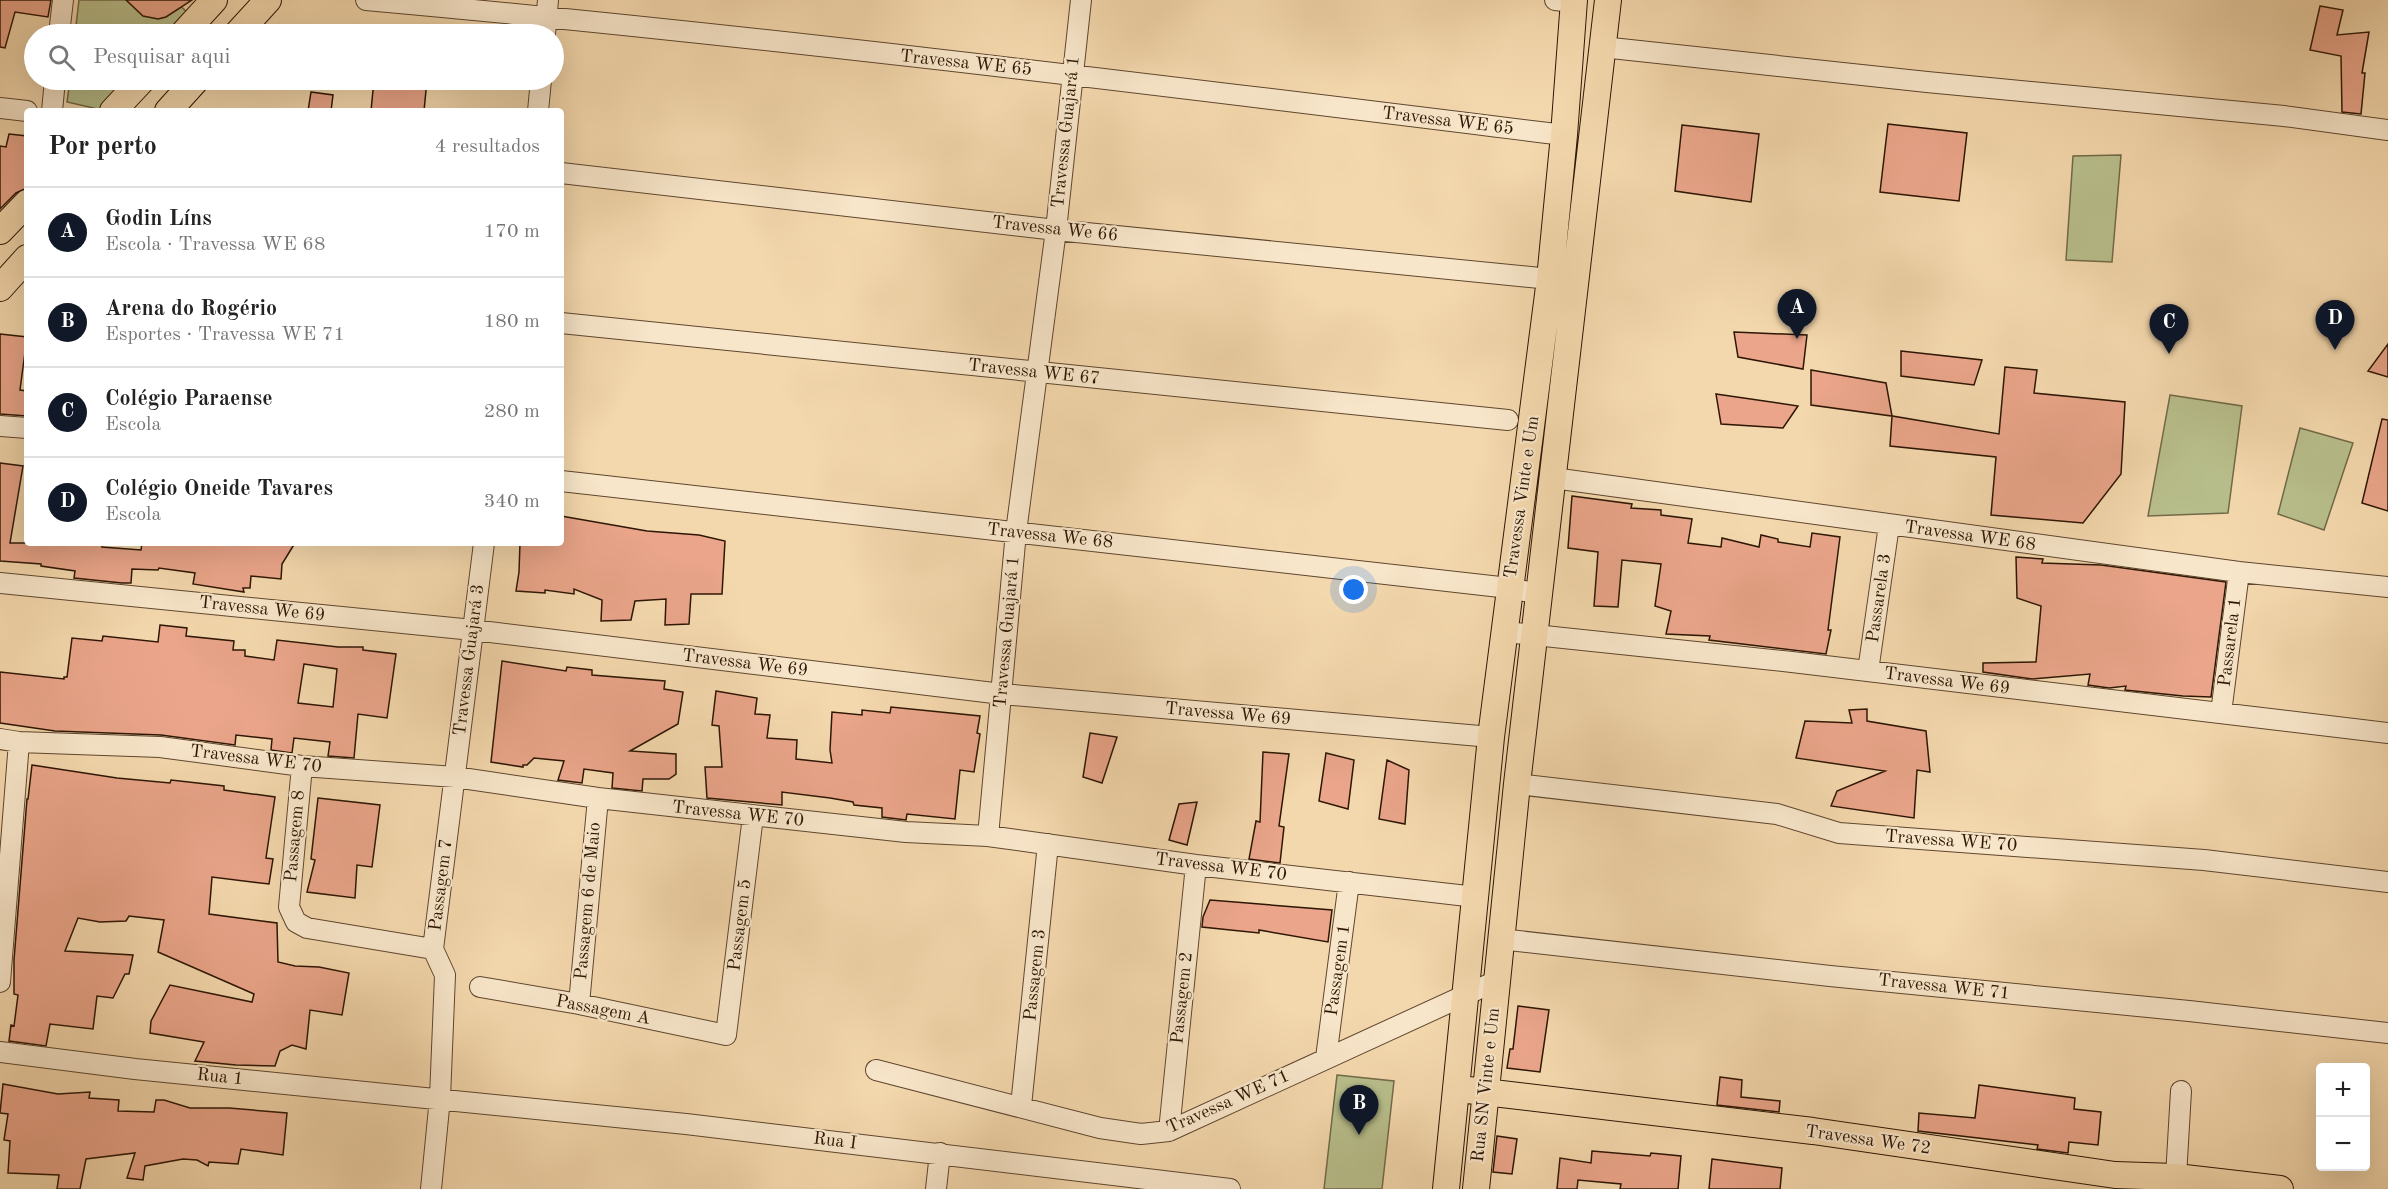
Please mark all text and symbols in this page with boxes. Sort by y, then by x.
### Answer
search box [24,24,564,90]
icon: search [45,41,78,74]
text: Pesquisar aqui [93,46,230,68]
street label: Travessa WE 65 [899,47,1033,79]
street label: Travessa Guajará 1 [1049,55,1083,209]
street label: Travessa WE 65 [1381,104,1515,138]
text: Por perto [48,134,157,160]
text: 4 resultados [435,137,540,157]
text: Godin Líns [105,208,212,230]
street label: Travessa We 66 [991,213,1119,245]
text: A [60,222,75,242]
text: 170 m [484,222,540,242]
text: Escola · Travessa WE 68 [105,235,326,255]
pin: A [1778,290,1816,339]
text: Arena do Rogério [105,298,277,320]
pin: D [2316,300,2354,350]
pin: C [2150,304,2188,354]
text: B [60,312,75,332]
text: 180 m [484,312,540,332]
text: Esportes · Travessa WE 71 [105,325,345,345]
street label: Travessa WE 67 [967,356,1101,388]
text: Colégio Paraense [105,388,273,410]
text: C [61,402,74,422]
text: 280 m [484,402,540,422]
text: Escola [105,415,161,435]
street label: Travessa Vinte e Um [1502,415,1542,579]
text: Colégio Oneide Tavares [105,478,333,500]
text: D [60,492,75,512]
text: 340 m [484,492,540,512]
text: Escola [105,505,161,525]
street label: Travessa WE 68 [1903,518,2037,554]
street label: Travessa We 68 [986,520,1114,552]
street label: Passarela 3 [1864,552,1894,644]
street label: Travessa Guajará 1 [991,555,1023,709]
your location [1339,575,1368,604]
street label: Travessa Guajará 3 [451,583,487,737]
street label: Travessa We 69 [198,593,326,625]
street label: Passarela 1 [2216,596,2244,688]
street label: Travessa We 69 [681,646,809,680]
street label: Travessa We 69 [1883,664,2011,698]
street label: Travessa We 69 [1164,700,1292,728]
street label: Travessa WE 70 [189,742,323,776]
street label: Passagem 8 [282,789,308,883]
street label: Travessa WE 70 [671,798,805,830]
street label: Passagem 6 de Maio [572,821,604,981]
street label: Travessa WE 70 [1884,827,2018,855]
street label: Passagem 7 [426,838,456,932]
street label: Travessa WE 70 [1154,850,1288,884]
street label: Passagem 5 [725,878,755,972]
street label: Passagem 1 [1323,923,1353,1017]
street label: Passagem 3 [1021,928,1049,1022]
street label: Passagem 2 [1168,951,1196,1045]
street label: Travessa WE 71 [1877,971,2011,1003]
street label: Passagem A [554,992,652,1028]
street label: Rua SN Vinte e Um [1469,1007,1503,1163]
map controls [2316,1063,2370,1171]
button: + [2316,1063,2370,1117]
street label: Rua 1 [196,1066,244,1088]
street label: Travessa WE 71 [1164,1067,1292,1137]
pin: B [1340,1086,1378,1135]
button: − [2316,1117,2370,1171]
street label: Travessa We 72 [1804,1122,1932,1158]
street label: Rua I [812,1129,858,1153]

